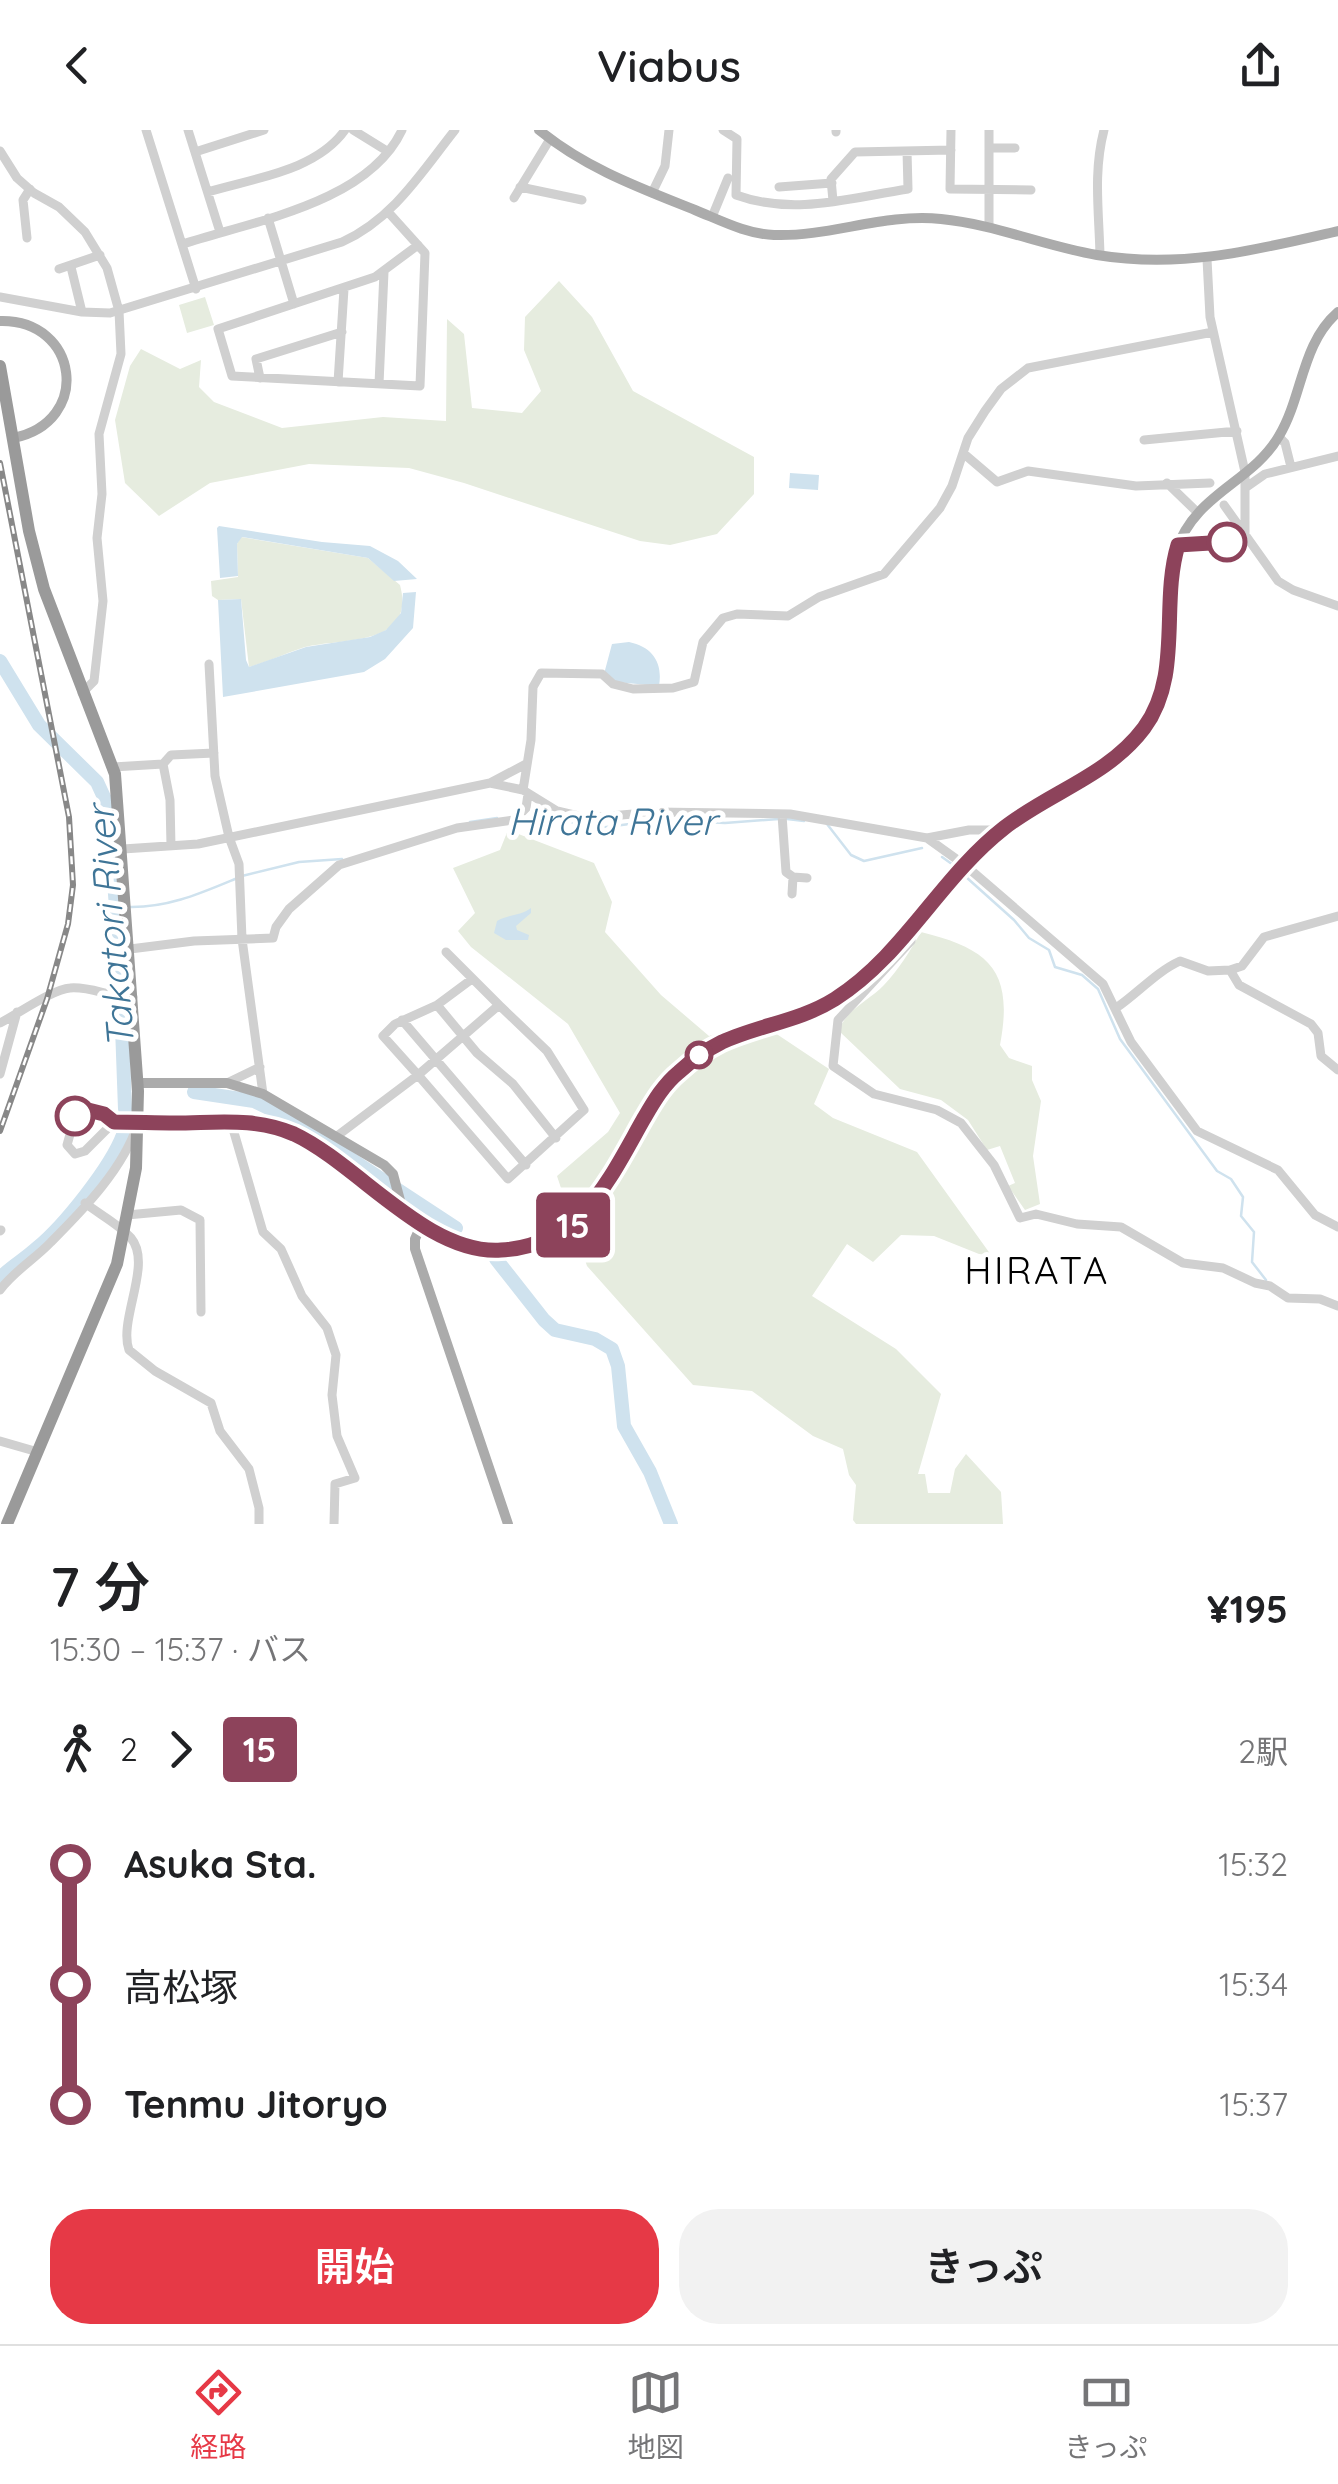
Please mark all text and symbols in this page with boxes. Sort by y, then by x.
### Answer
text: Viabus [597,37,741,93]
icon: back [50,38,105,93]
icon: share [1233,38,1288,93]
unlabelled marker [1208,523,1246,561]
water label: Hirata River [508,797,721,845]
water label: Takatori River [75,799,145,1051]
unlabelled marker [686,1042,712,1068]
unlabelled marker [56,1097,94,1135]
line badge: 15 [528,1192,618,1258]
text: 15 [556,1203,590,1247]
district label: HIRATA [964,1246,1110,1294]
text: 7 分 [50,1552,150,1621]
text: ¥195 [1207,1585,1288,1633]
text: 15:30 – 15:37 · バス [50,1629,311,1669]
icon: walk [50,1722,105,1777]
icon: forward [153,1722,208,1777]
text: 15 [243,1727,277,1771]
text: 2 [120,1729,138,1769]
text: 2駅 [1238,1731,1288,1771]
text: Asuka Sta. [124,1840,316,1888]
text: 15:32 [1218,1844,1288,1884]
text: 高松塚 [124,1963,238,2011]
text: 15:34 [1219,1964,1288,2004]
text: Tenmu Jitoryo [124,2080,388,2128]
text: 15:37 [1220,2084,1288,2124]
button: 開始 [50,2209,659,2324]
button: きっぷ [679,2209,1288,2324]
tab: 経路 [191,2365,247,2465]
tab: 地図 [628,2365,684,2465]
tab: きっぷ [1065,2365,1147,2465]

